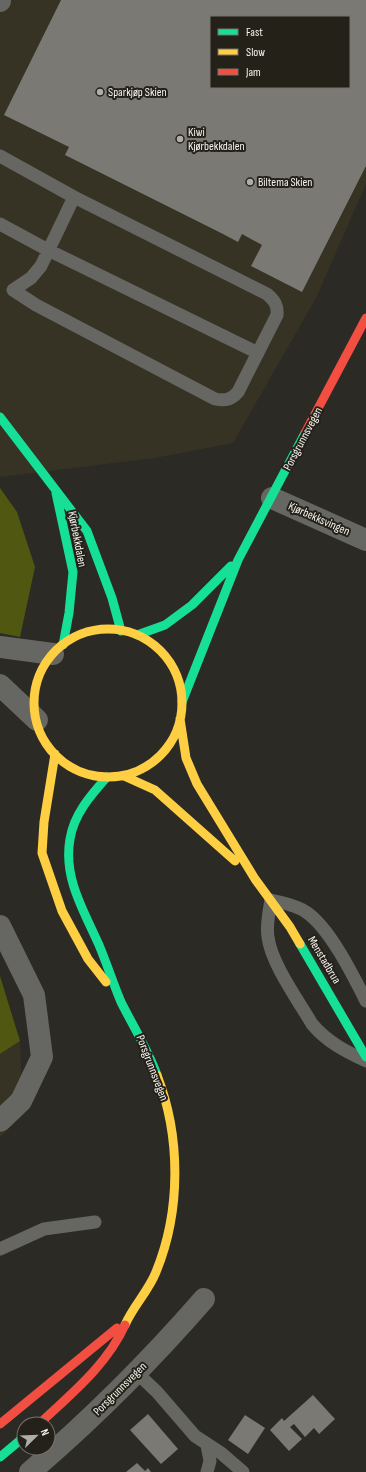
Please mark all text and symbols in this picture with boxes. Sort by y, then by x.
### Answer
legend [210,16,350,88]
text: Fast [246,25,263,40]
text: Slow [246,45,265,60]
text: Jam [245,65,261,80]
place label: Sparkjøp Skien [108,85,167,100]
marker: Sparkjøp Skien [95,87,105,97]
place label: Kiwi Kjørbekkdalen [188,125,245,154]
marker: Kiwi Kjørbekkdalen [175,134,185,144]
place label: Biltema Skien [258,175,312,190]
marker: Biltema Skien [245,177,255,187]
street label: Porsgrunnsvegen [280,405,326,473]
street label: Kjørbekksvingen [286,499,352,539]
street label: Kjørbekkdalen [64,510,90,568]
street label: Menstadbrua [304,934,344,987]
street label: Porsgrunnsvegen [133,1033,171,1103]
street label: Porsgrunnsvegen [90,1359,150,1419]
north arrow [16,1416,56,1456]
text: N [38,1427,52,1438]

